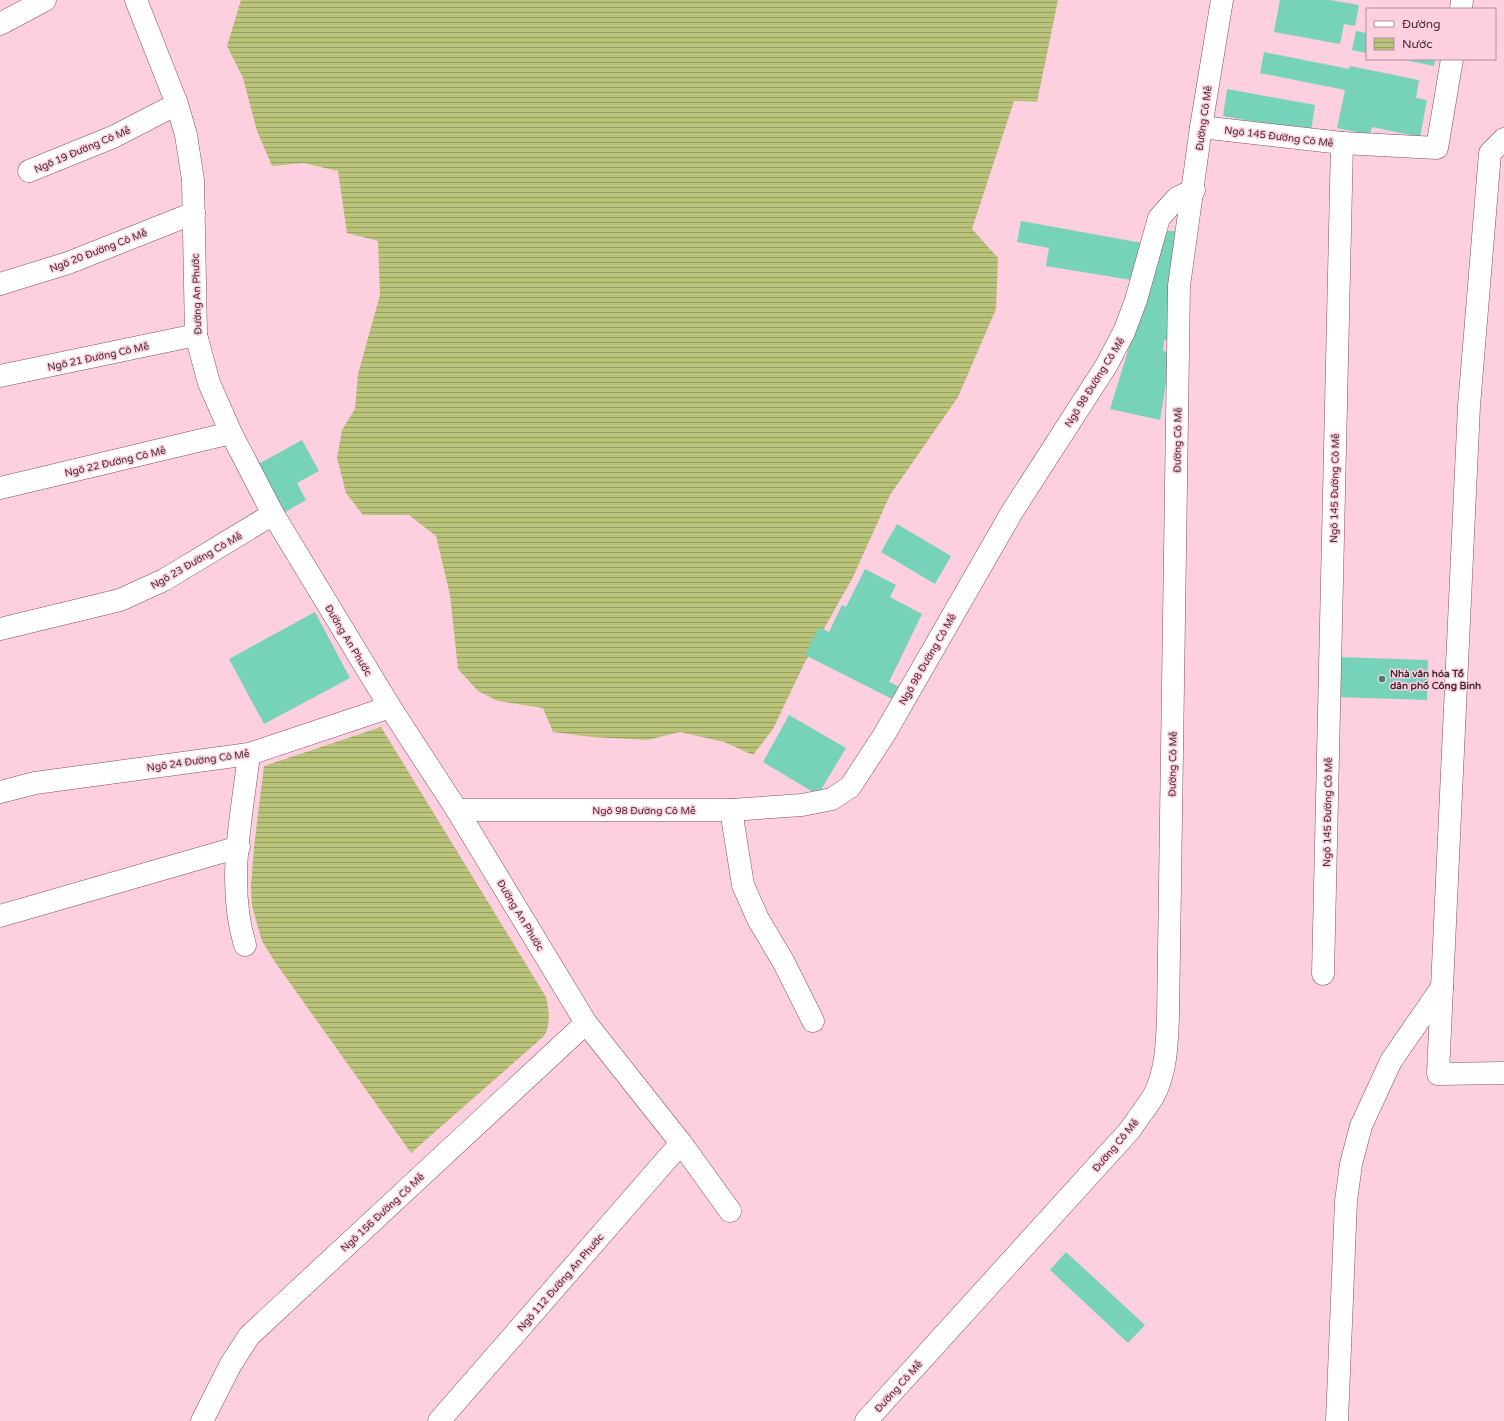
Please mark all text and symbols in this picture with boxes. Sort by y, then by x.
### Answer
legend [1366,8,1496,60]
text: Đường [1402,17,1441,31]
text: Nước [1402,37,1433,51]
street label: Đường Cô Mễ [1193,85,1215,151]
street label: Ngõ 19 Đường Cô Mễ [32,124,133,176]
street label: Ngõ 145 Đường Cô Mễ [1224,124,1334,150]
street label: Ngõ 20 Đường Cô Mễ [48,227,149,275]
street label: Đường An Phước [190,253,204,335]
street label: Ngõ 98 Đường Cô Mễ [1062,335,1128,430]
street label: Ngõ 21 Đường Cô Mễ [46,340,150,374]
street label: Đường Cô Mễ [1171,407,1185,473]
street label: Ngõ 145 Đường Cô Mễ [1328,433,1342,543]
street label: Ngõ 22 Đường Cô Mễ [63,444,167,479]
street label: Ngõ 23 Đường Cô Mễ [149,530,245,592]
street label: Đường An Phước [322,603,374,678]
street label: Ngõ 98 Đường Cô Mễ [897,611,959,707]
place label: Nhà văn hóa Tổ dân phố Công Binh [1390,668,1481,692]
marker: Nhà văn hóa Tổ dân phố Công Binh [1377,674,1387,684]
street label: Đường Cô Mễ [1166,731,1180,797]
street label: Ngõ 24 Đường Cô Mễ [146,748,251,774]
street label: Ngõ 145 Đường Cô Mễ [1321,757,1335,867]
street label: Ngõ 98 Đường Cô Mễ [592,805,696,817]
street label: Đường An Phước [494,878,546,953]
street label: Đường Cô Mễ [1090,1116,1142,1175]
street label: Ngõ 156 Đường Cô Mễ [338,1171,427,1255]
street label: Ngõ 112 Đường An Phước [515,1231,606,1334]
street label: Đường Cô Mễ [872,1358,925,1415]

